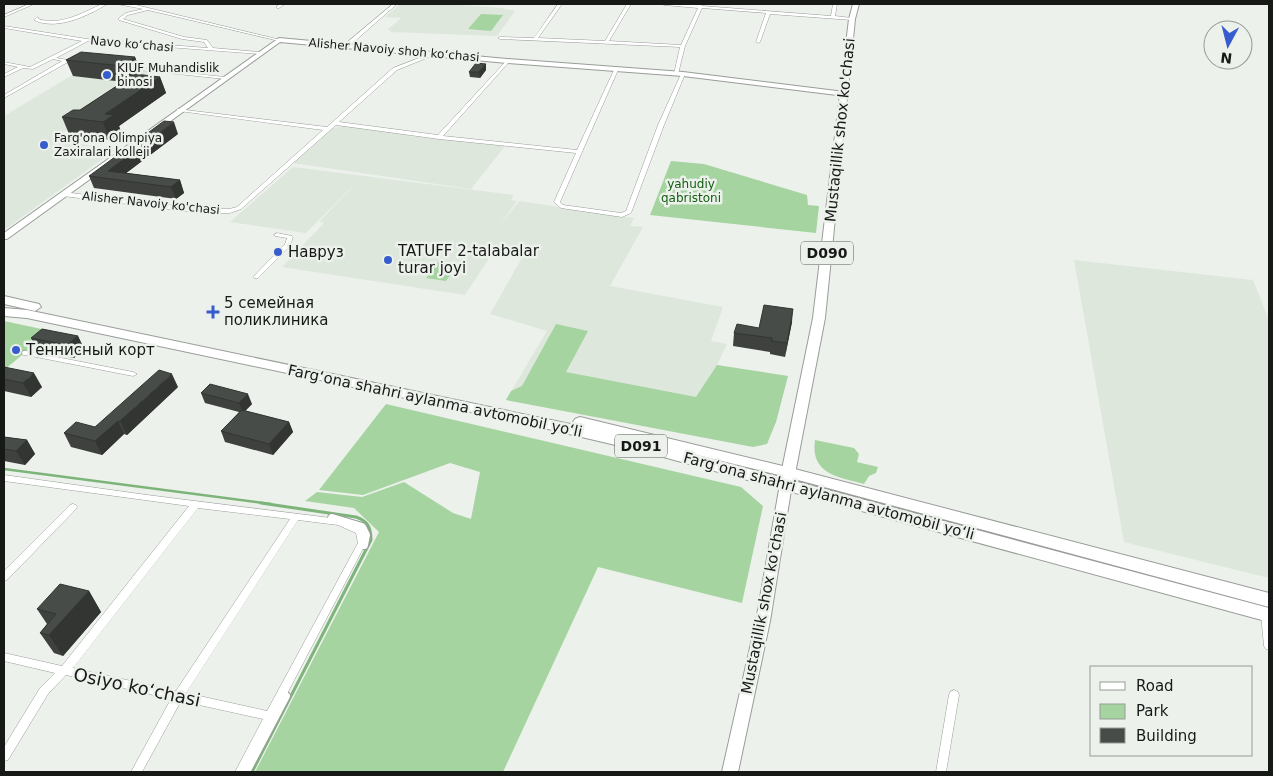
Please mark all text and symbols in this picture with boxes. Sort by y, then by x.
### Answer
north arrow [1203,20,1253,70]
street label: Navo koʻchasi [90,33,174,55]
street label: Alisher Navoiy shoh koʻchasi [308,36,480,64]
street label: Mustaqillik shox ko'chasi [821,37,859,223]
text: N [1220,49,1233,67]
place label: KIUF Muhandislik binosi [117,61,219,89]
marker: KIUF Muhandislik binosi [101,69,113,81]
place label: Farg'ona Olimpiya Zaxiralari kolleji [54,131,162,159]
marker: Farg'ona Olimpiya Zaxiralari kolleji [38,139,50,151]
park label: yahudiy qabristoni [661,177,721,205]
street label: Alisher Navoiy ko'chasi [82,189,220,217]
place label: TATUFF 2-talabalar turar joyi [397,242,540,277]
road number: D090 [801,242,853,264]
place label: Навруз [288,243,344,261]
marker: Навруз [272,246,284,258]
marker: TATUFF 2-talabalar turar joyi [382,254,394,266]
place label: 5 семейная поликлиника [224,294,329,329]
marker: 5 семейная поликлиника [206,305,220,319]
place label: Теннисный корт [25,341,155,359]
marker: Теннисный корт [10,344,22,356]
street label: Fargʻona shahri aylanma avtomobil yoʻli [286,361,584,441]
road number: D091 [615,434,667,458]
street label: Fargʻona shahri aylanma avtomobil yoʻli [681,448,977,544]
street label: Mustaqillik shox ko'chasi [738,510,790,696]
street label: Osiyo koʻchasi [72,663,202,711]
legend [1090,666,1253,756]
text: Road [1136,677,1174,695]
text: Park [1136,702,1169,720]
text: Building [1136,727,1197,745]

